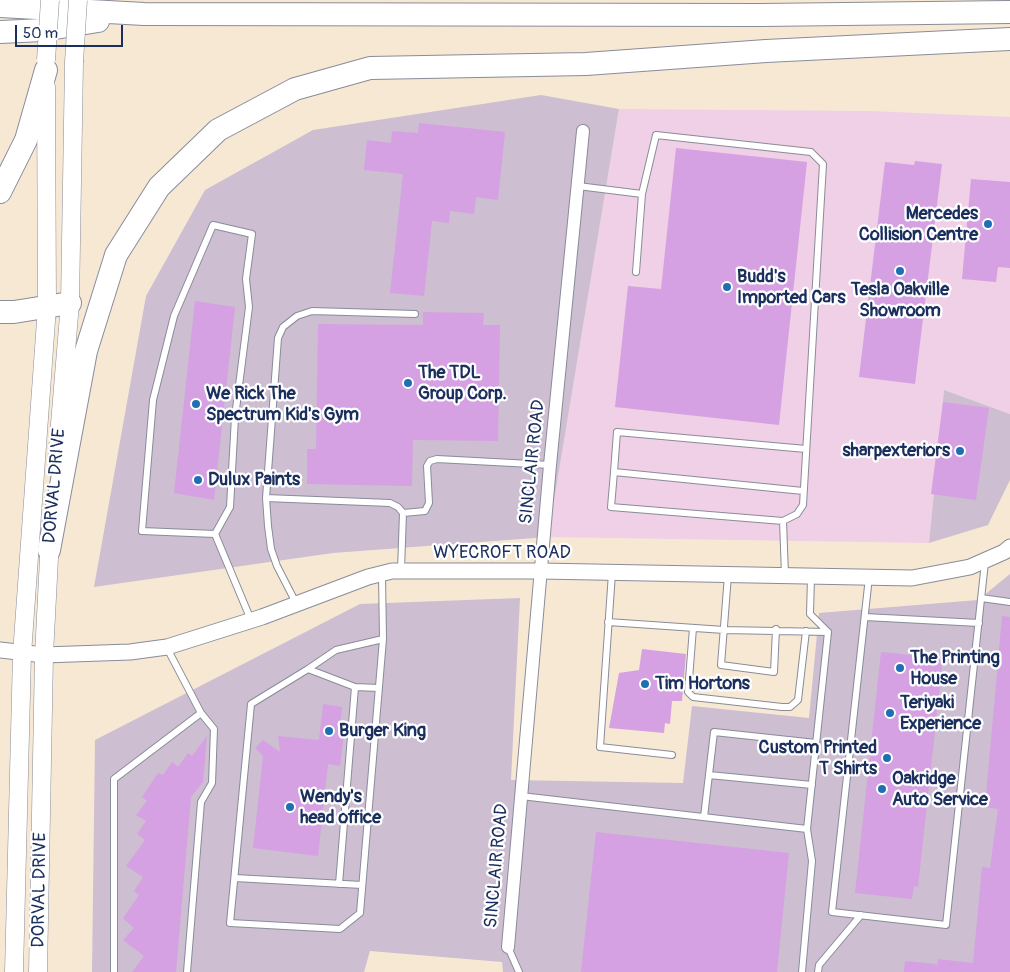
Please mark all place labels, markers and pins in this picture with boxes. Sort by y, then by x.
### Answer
place label: Mercedes Collision Centre [859,203,978,245]
marker: Mercedes Collision Centre [982,218,994,230]
marker: Tesla Oakville Showroom [894,265,906,277]
place label: Budd's Imported Cars [737,266,845,308]
place label: Tesla Oakville Showroom [851,279,949,322]
marker: Budd's Imported Cars [721,281,733,293]
place label: The TDL Group Corp. [418,362,507,404]
marker: The TDL Group Corp. [402,377,414,389]
place label: We Rick The Spectrum Kid's Gym [206,383,359,426]
marker: We Rick The Spectrum Kid's Gym [190,398,202,410]
place label: sharpexteriors [842,440,950,462]
marker: sharpexteriors [954,445,966,457]
place label: Dulux Paints [208,469,300,491]
marker: Dulux Paints [192,474,204,486]
place label: The Printing House [910,647,1000,690]
marker: The Printing House [894,662,906,674]
place label: Tim Hortons [655,673,750,695]
marker: Tim Hortons [639,678,651,690]
place label: Teriyaki Experience [900,692,981,734]
marker: Teriyaki Experience [884,707,896,719]
place label: Burger King [339,720,426,742]
marker: Burger King [323,725,335,737]
place label: Custom Printed T Shirts [759,737,877,780]
marker: Custom Printed T Shirts [881,752,893,764]
place label: Oakridge Auto Service [892,768,988,811]
marker: Oakridge Auto Service [876,783,888,795]
place label: Wendy's head office [300,786,381,829]
marker: Wendy's head office [284,801,296,813]

